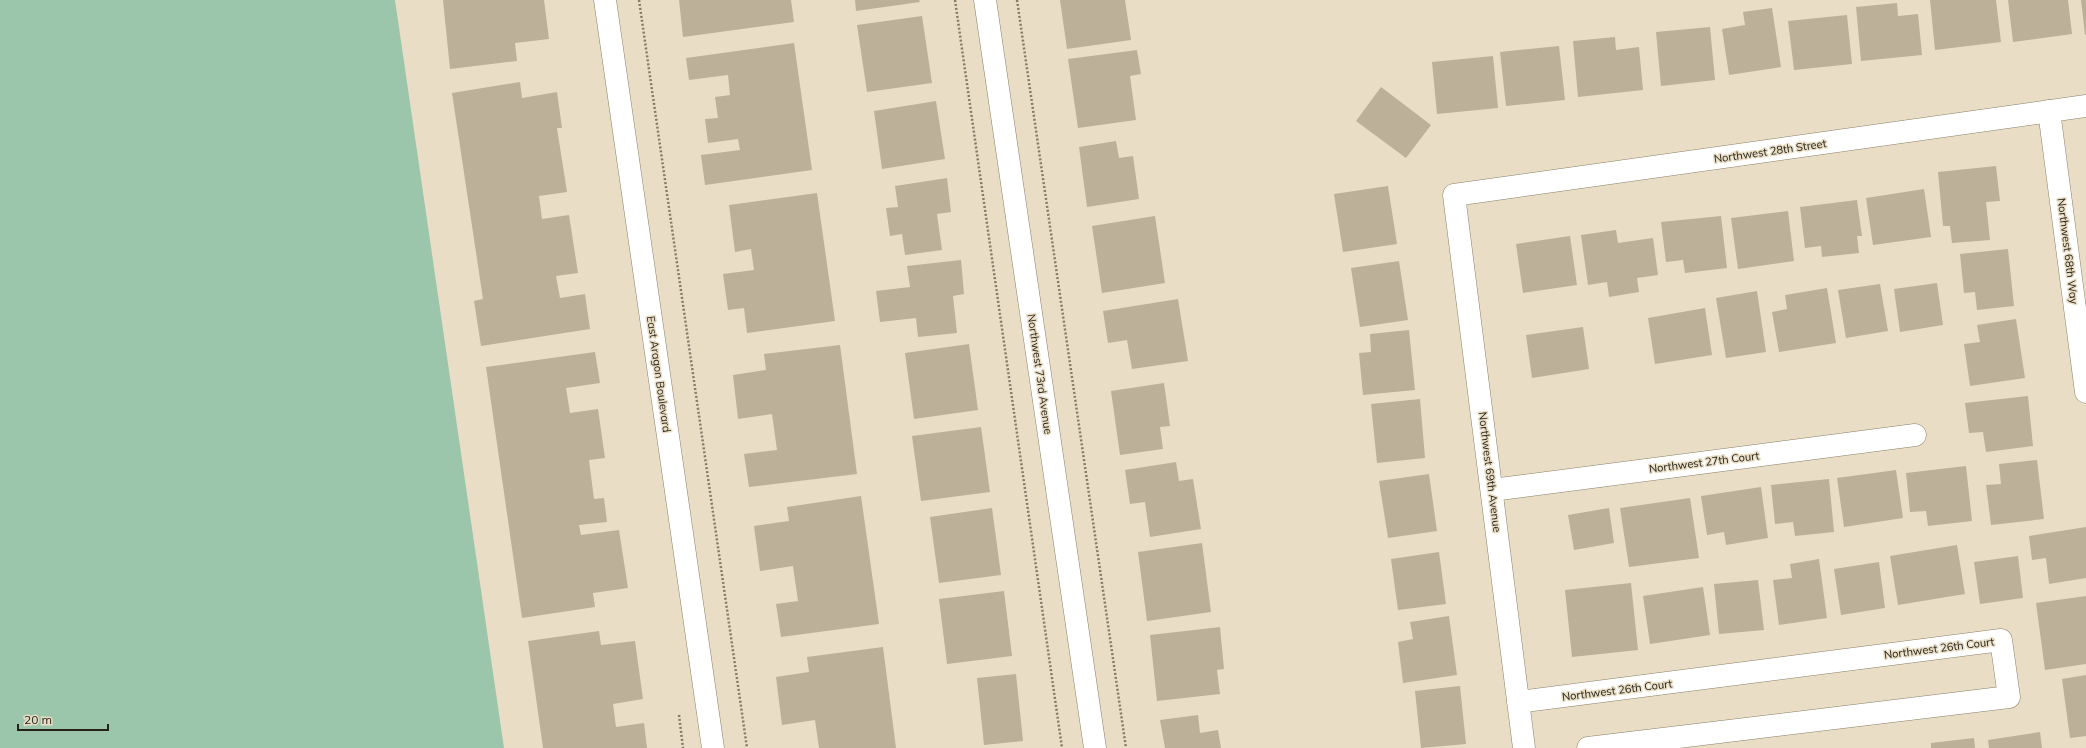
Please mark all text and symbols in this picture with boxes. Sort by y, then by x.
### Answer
street label: Northwest 28th Street [1713,136,1827,166]
street label: Northwest 68th Way [2055,197,2081,305]
street label: Northwest 73rd Avenue [1025,313,1055,435]
street label: East Aragon Boulevard [644,315,674,433]
street label: Northwest 69th Avenue [1476,411,1504,533]
street label: Northwest 27th Court [1648,448,1760,476]
street label: Northwest 26th Court [1883,634,1995,662]
street label: Northwest 26th Court [1561,676,1673,704]
scale bar [18,706,108,732]
text: 20 m [24,712,52,727]

